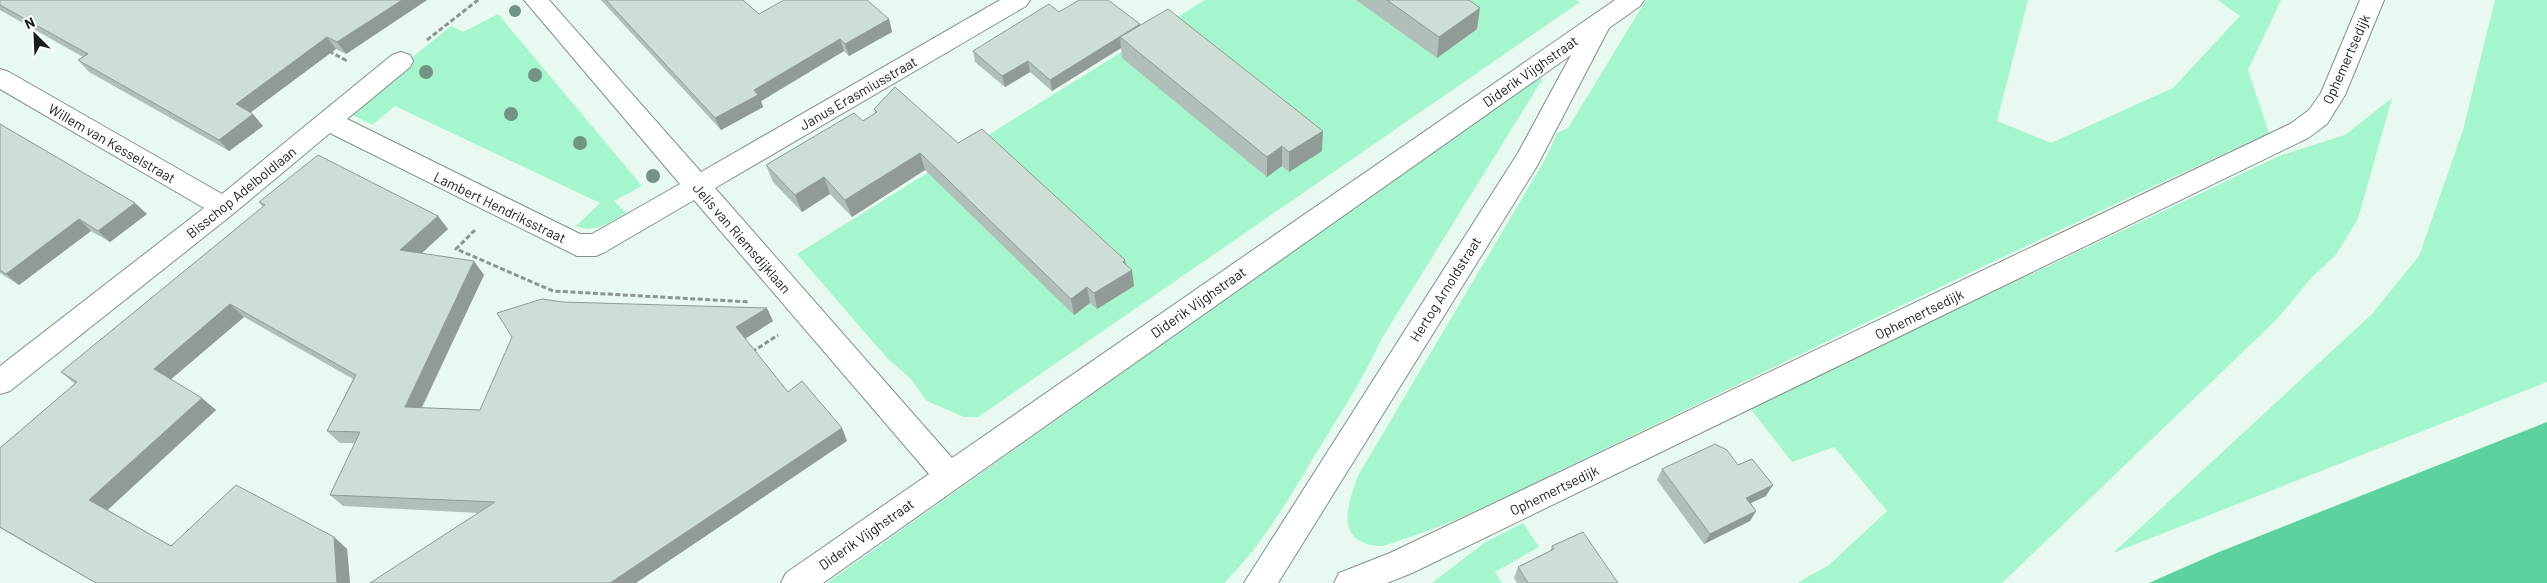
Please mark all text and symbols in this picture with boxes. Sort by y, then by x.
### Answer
north arrow [10,10,60,60]
street label: Ophemertsedijk [2319,11,2373,107]
text: N [22,13,37,32]
street label: Diderik Vijghstraat [1479,32,1581,110]
street label: Janus Erasmiusstraat [796,52,920,134]
street label: Willem van Kesselstraat [45,100,179,186]
street label: Bisschop Adelboldlaan [183,143,299,241]
street label: Lambert Hendriksstraat [431,168,569,246]
street label: Jelis van Riemsdijklaan [689,179,795,297]
street label: Hertog Arnoldstraat [1406,233,1484,345]
street label: Diderik Vijghstraat [1147,263,1249,341]
street label: Ophemertsedijk [1872,285,1966,343]
street label: Ophemertsedijk [1507,461,1601,519]
street label: Diderik Vijghstraat [815,495,917,573]

